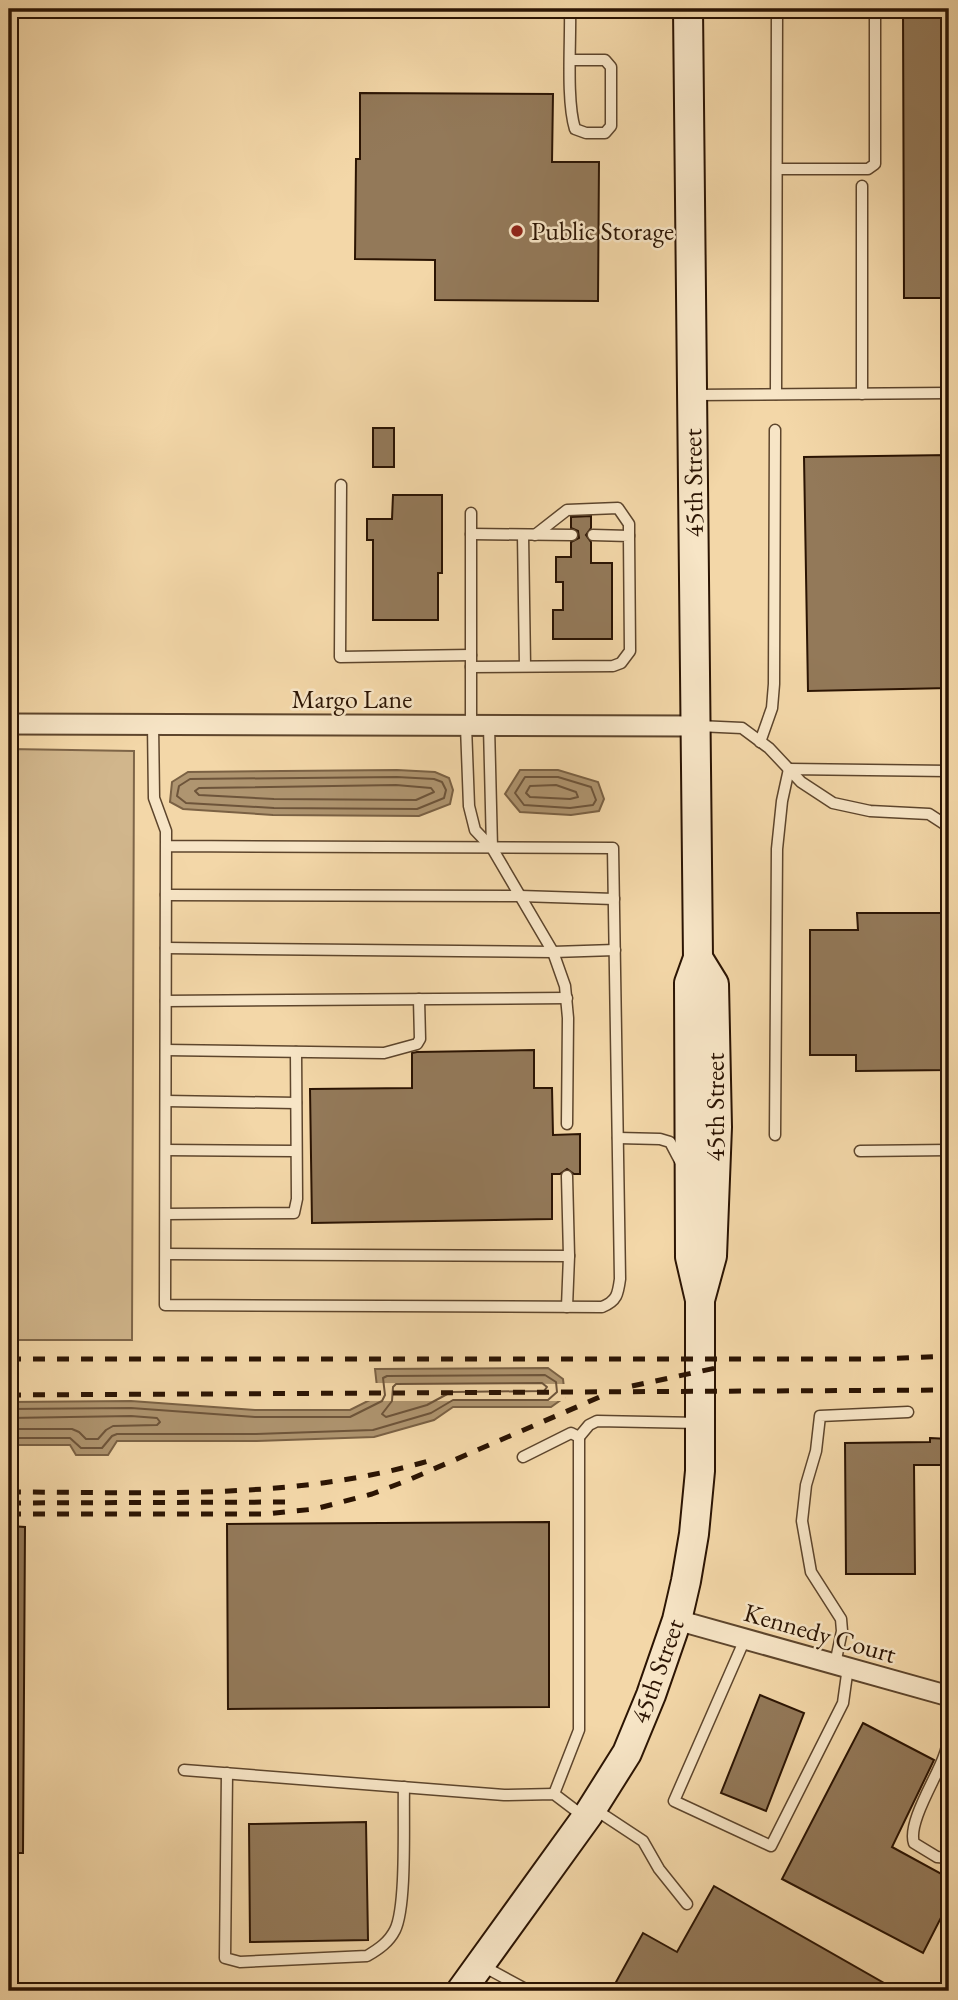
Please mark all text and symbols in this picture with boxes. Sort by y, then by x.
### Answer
place label: Public Storage [531,214,674,248]
marker: Public Storage [509,223,525,239]
street label: 45th Street [675,428,711,538]
street label: Margo Lane [292,682,412,716]
street label: 45th Street [698,1053,732,1161]
street label: Kennedy Court [740,1595,900,1671]
street label: 45th Street [622,1614,692,1728]

